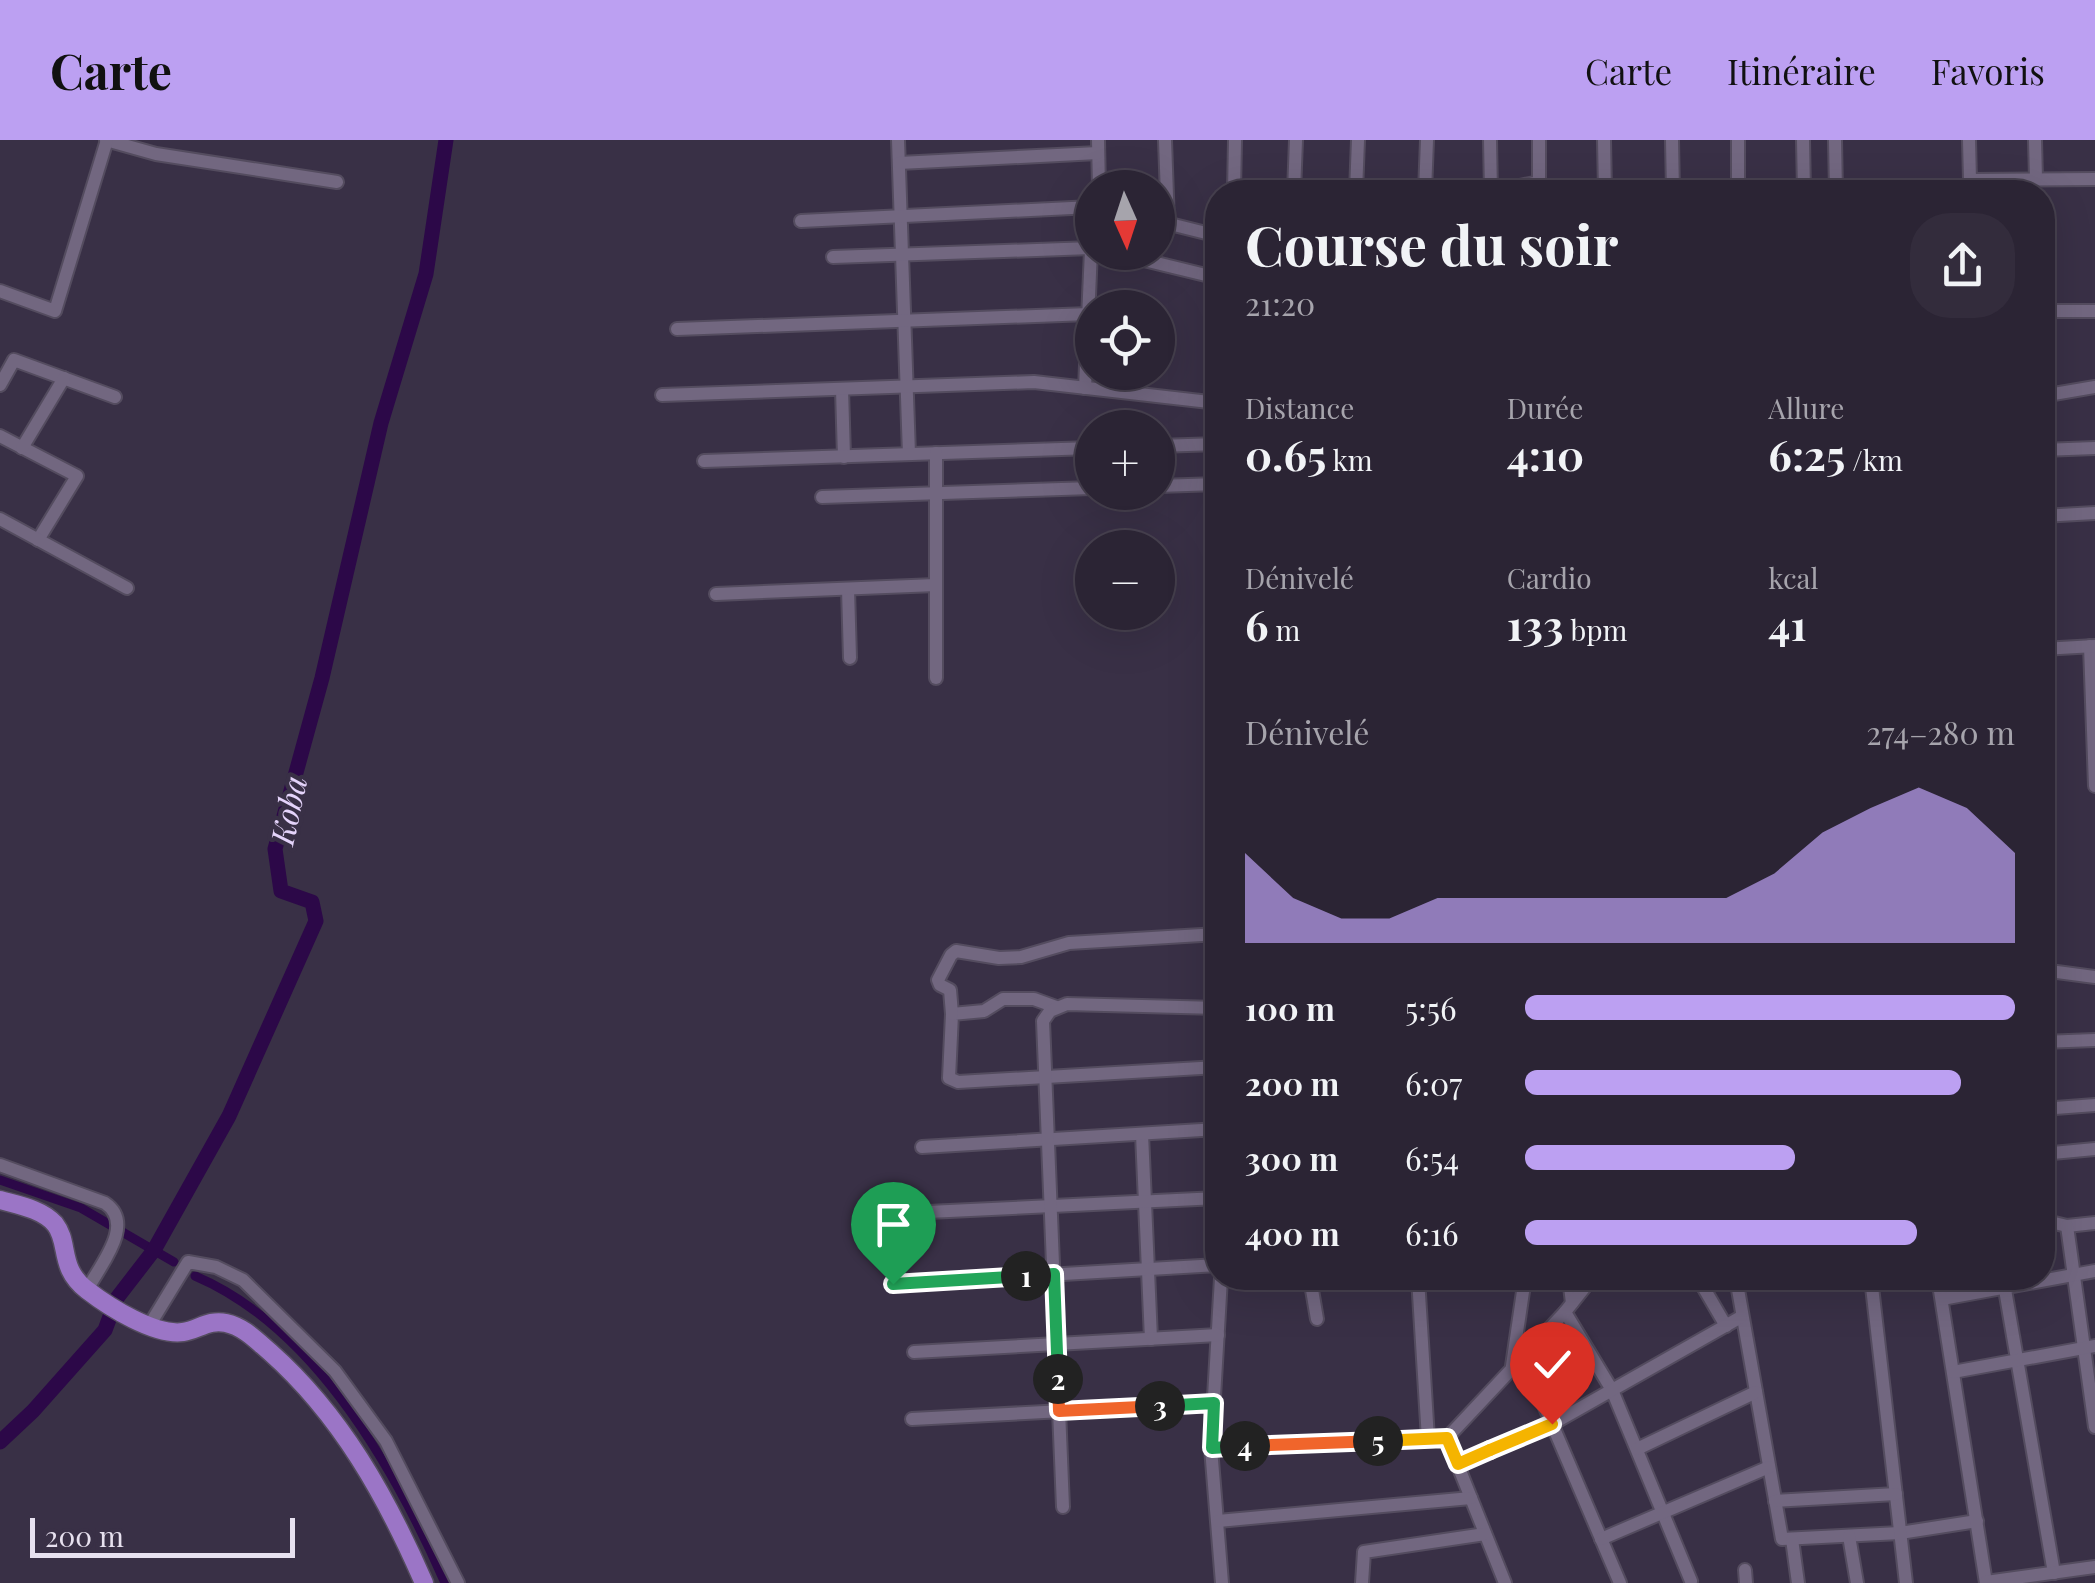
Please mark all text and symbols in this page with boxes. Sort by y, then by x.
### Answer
text: Carte [50,38,172,102]
text: Carte [1585,47,1672,94]
text: Itinéraire [1727,47,1876,94]
text: Favoris [1931,47,2045,94]
north arrow [1075,170,1175,270]
map controls [1075,170,1175,630]
text: Course du soir [1245,206,1618,280]
button: share [1910,213,2015,318]
text: 21:20 [1245,281,1315,324]
button: locate [1075,290,1175,390]
text: Distance [1245,389,1354,426]
text: Durée [1507,389,1583,426]
text: Allure [1768,389,1844,426]
button: + [1075,410,1175,510]
text: 0.65 [1245,426,1326,482]
text: 4:10 [1507,426,1584,482]
text: 6:25 [1768,426,1845,482]
text: km [1326,441,1373,478]
text: /km [1845,441,1903,478]
button: − [1075,530,1175,630]
text: Dénivelé [1245,559,1354,596]
text: Cardio [1507,559,1592,596]
text: kcal [1768,559,1819,596]
text: 6 [1245,596,1269,652]
text: 133 [1507,596,1563,652]
text: 41 [1768,596,1807,652]
text: m [1269,611,1300,648]
text: bpm [1563,611,1627,648]
text: Dénivelé [1245,710,1369,753]
text: 274–280 m [1866,710,2015,753]
water label: Koba [258,772,315,850]
text: 100 m [1245,986,1335,1029]
text: 5:56 [1405,986,1457,1029]
text: 200 m [1245,1061,1339,1104]
text: 6:07 [1405,1061,1462,1104]
text: 300 m [1245,1136,1338,1179]
text: 6:54 [1405,1136,1459,1179]
pin [851,1182,936,1285]
icon: arrive [866,1197,921,1252]
text: 400 m [1245,1211,1340,1254]
text: 6:16 [1405,1211,1458,1254]
pin: 1 [1001,1251,1051,1301]
text: 1 [1021,1257,1031,1294]
pin [1510,1322,1595,1425]
icon: check [1525,1337,1580,1392]
pin: 2 [1033,1354,1083,1404]
text: 2 [1051,1360,1065,1397]
pin: 3 [1135,1381,1185,1431]
text: 3 [1153,1387,1167,1424]
pin: 5 [1353,1416,1403,1466]
pin: 4 [1220,1421,1270,1471]
text: 5 [1372,1422,1384,1459]
text: 4 [1238,1427,1252,1464]
scale bar [30,1513,295,1558]
text: 200 m [45,1517,124,1554]

